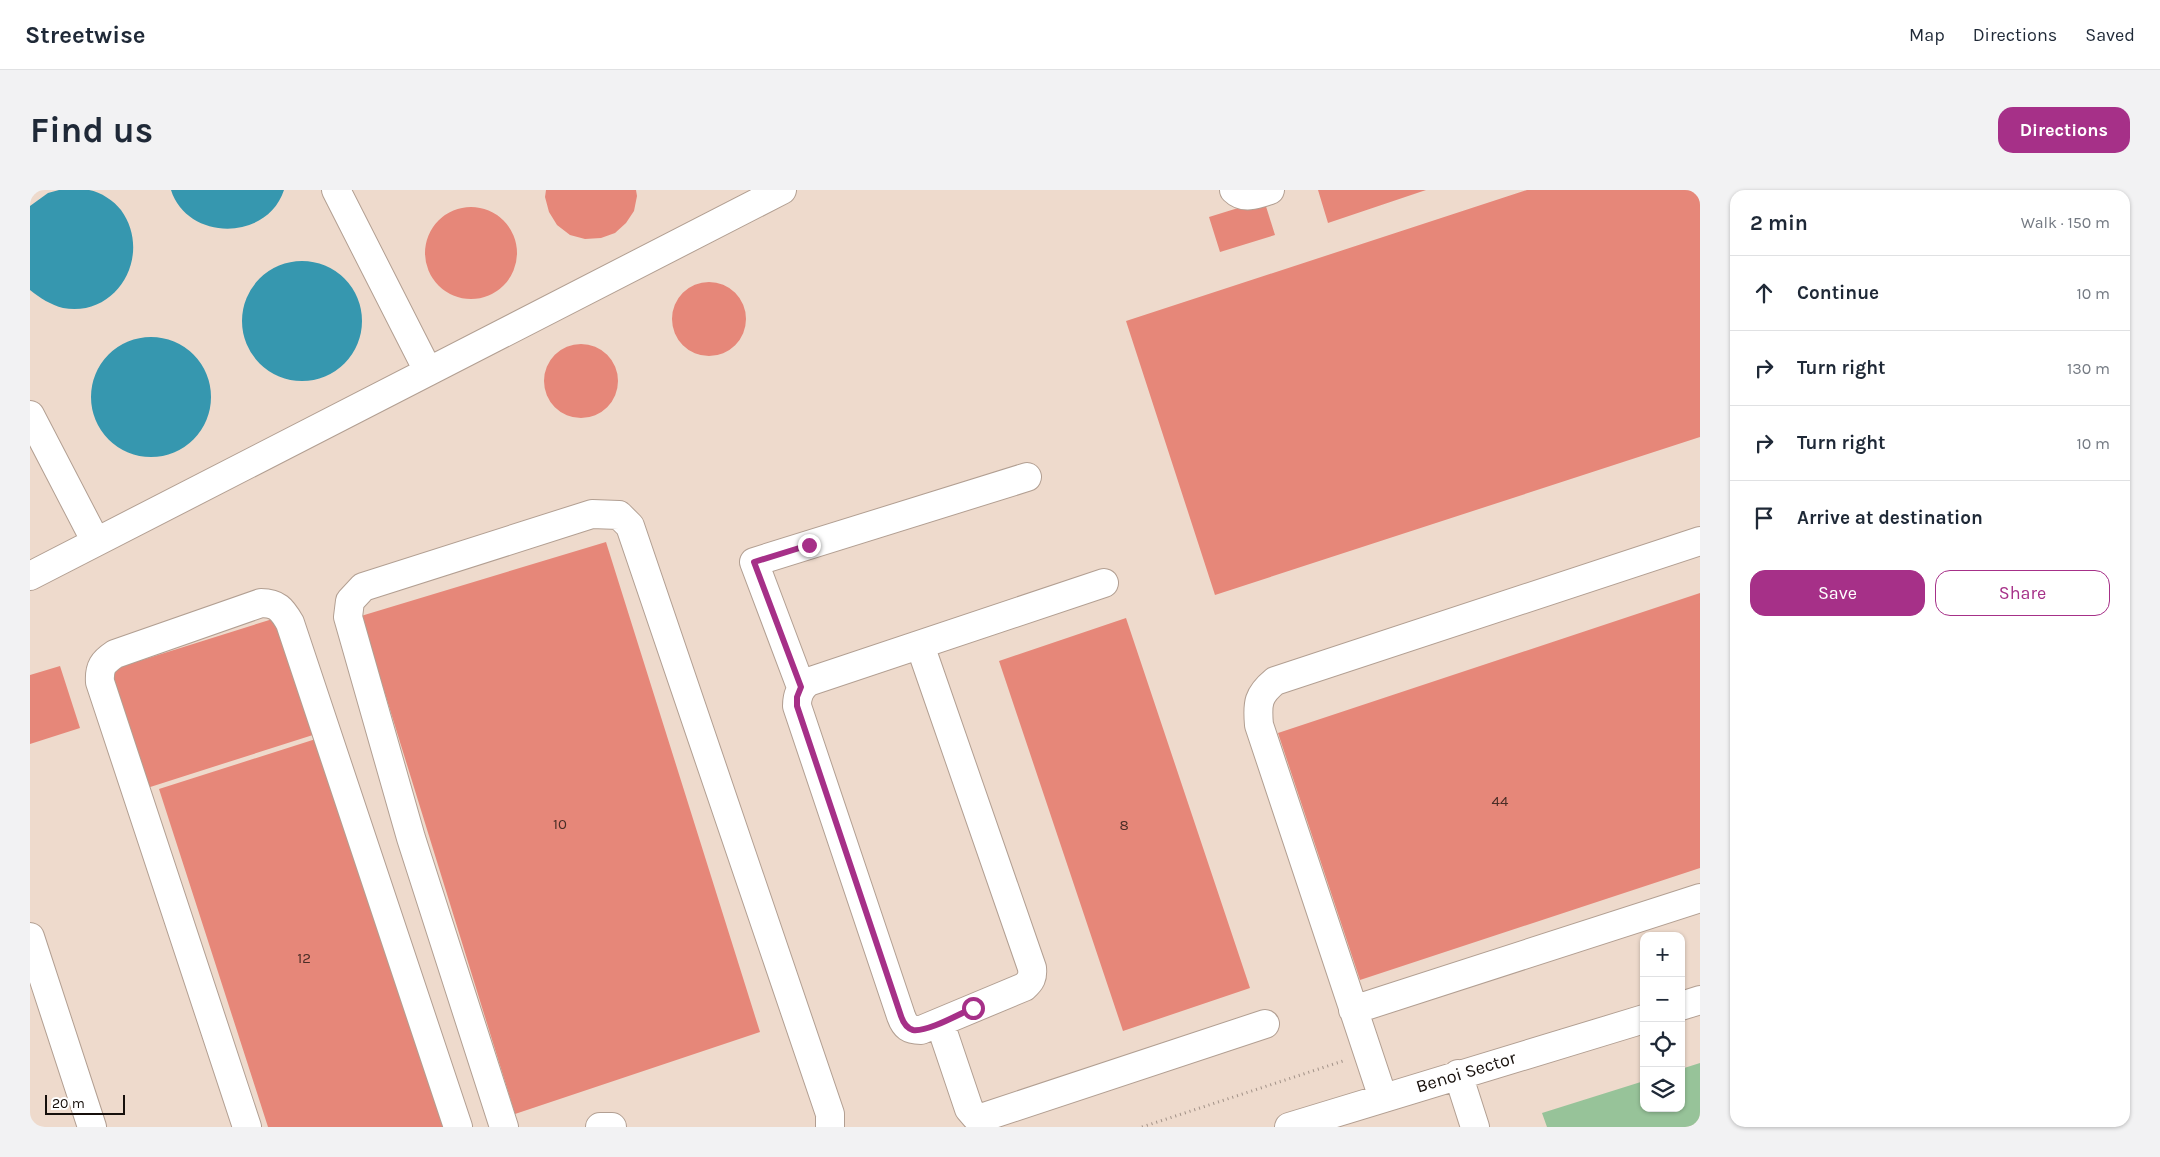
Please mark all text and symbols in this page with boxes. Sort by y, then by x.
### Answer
text: Streetwise [25,21,146,49]
text: Map [1909,24,1945,46]
text: Directions [1973,24,2057,46]
text: Saved [2085,24,2135,46]
button: Directions [1998,107,2130,153]
text: Find us [30,110,153,151]
text: 2 min [1750,211,1808,235]
text: Walk · 150 m [2021,213,2110,232]
icon: ahead [1750,279,1778,307]
text: Continue [1797,282,1879,304]
text: 10 m [2076,284,2110,303]
icon: right [1750,354,1778,382]
text: Turn right [1797,357,1886,379]
text: 130 m [2067,359,2110,378]
icon: right [1750,429,1778,457]
text: Turn right [1797,432,1886,454]
text: 10 m [2076,434,2110,453]
icon: arrive [1750,504,1778,532]
text: Arrive at destination [1797,507,1983,529]
route end [798,534,821,557]
button: Save [1750,570,1925,616]
button: Share [1935,570,2110,616]
house number: 44 [1492,792,1509,810]
house number: 10 [553,815,567,833]
house number: 8 [1119,816,1129,834]
map controls [1640,932,1685,1112]
button: + [1640,932,1685,977]
house number: 12 [297,949,311,967]
button: − [1640,977,1685,1022]
route start [962,997,985,1020]
button: locate [1640,1022,1685,1067]
street label: Benoi Sector [1413,1046,1519,1098]
button: layers [1640,1067,1685,1112]
scale bar [45,1092,125,1115]
text: 20 m [52,1095,85,1112]

